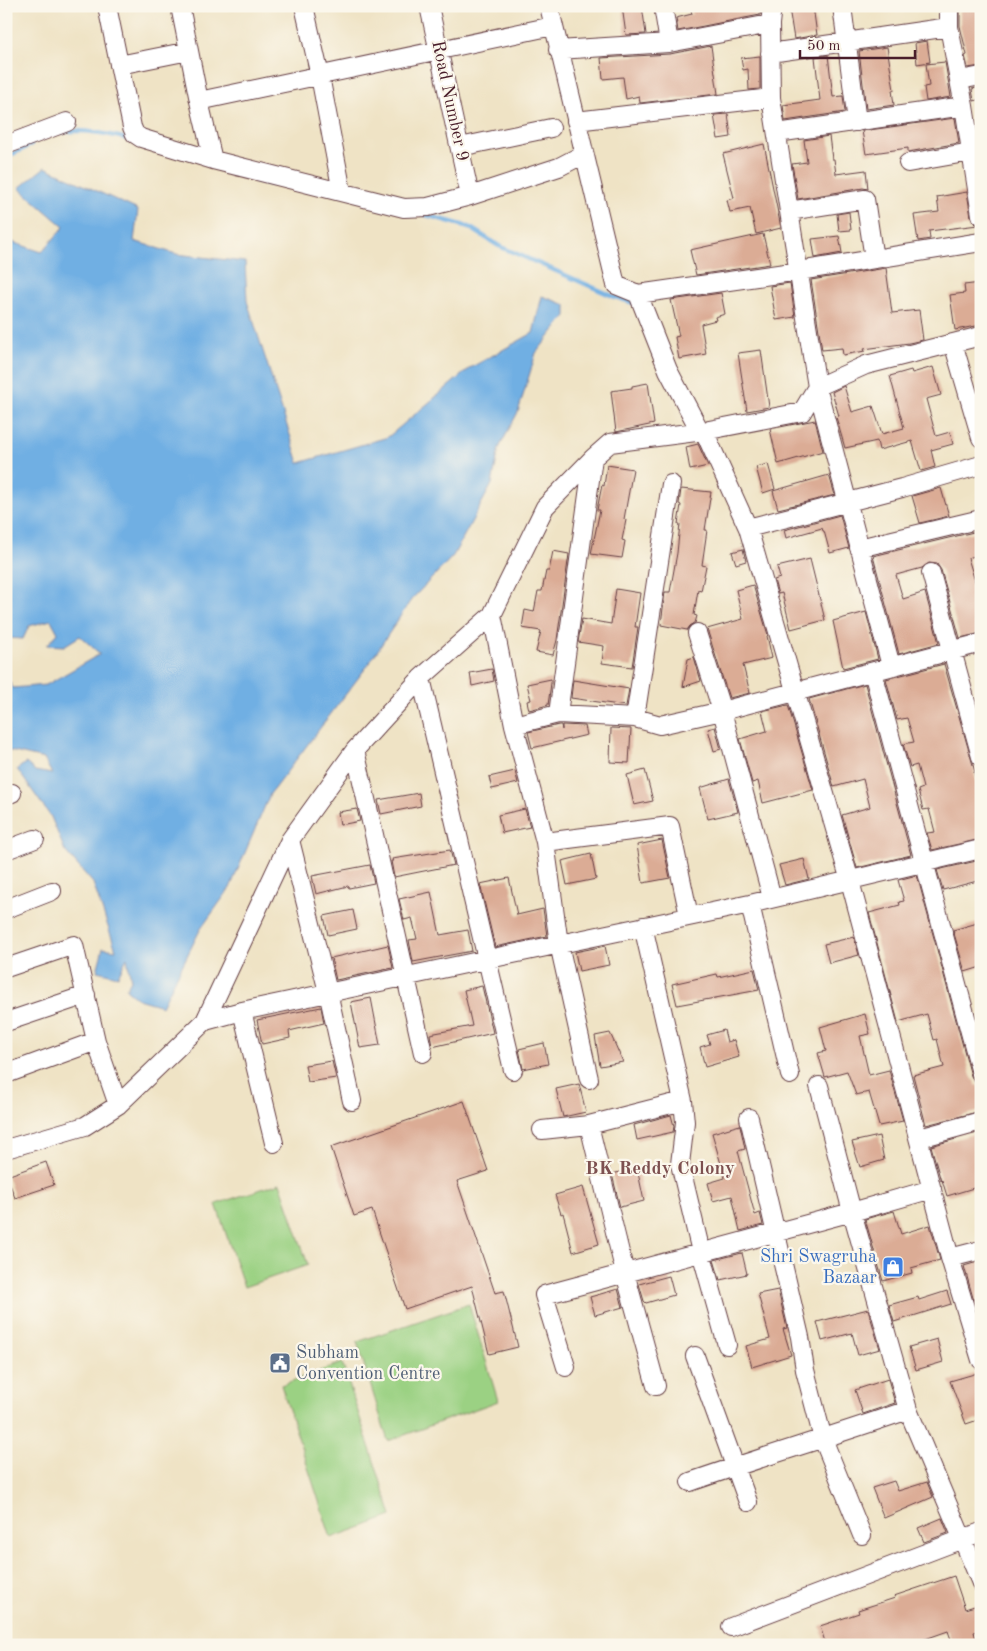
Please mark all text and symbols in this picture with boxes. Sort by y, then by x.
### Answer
scale bar [800,28,914,60]
street label: Road Number 9 [428,39,472,163]
text: 50 m [807,39,841,54]
district label: BK Reddy Colony [585,1160,735,1179]
place label: Shri Swagruha Bazaar [760,1248,878,1287]
shop icon: Shri Swagruha Bazaar [881,1255,905,1279]
place label: Subham Convention Centre [296,1344,440,1383]
public building icon: Subham Convention Centre [268,1351,292,1375]

